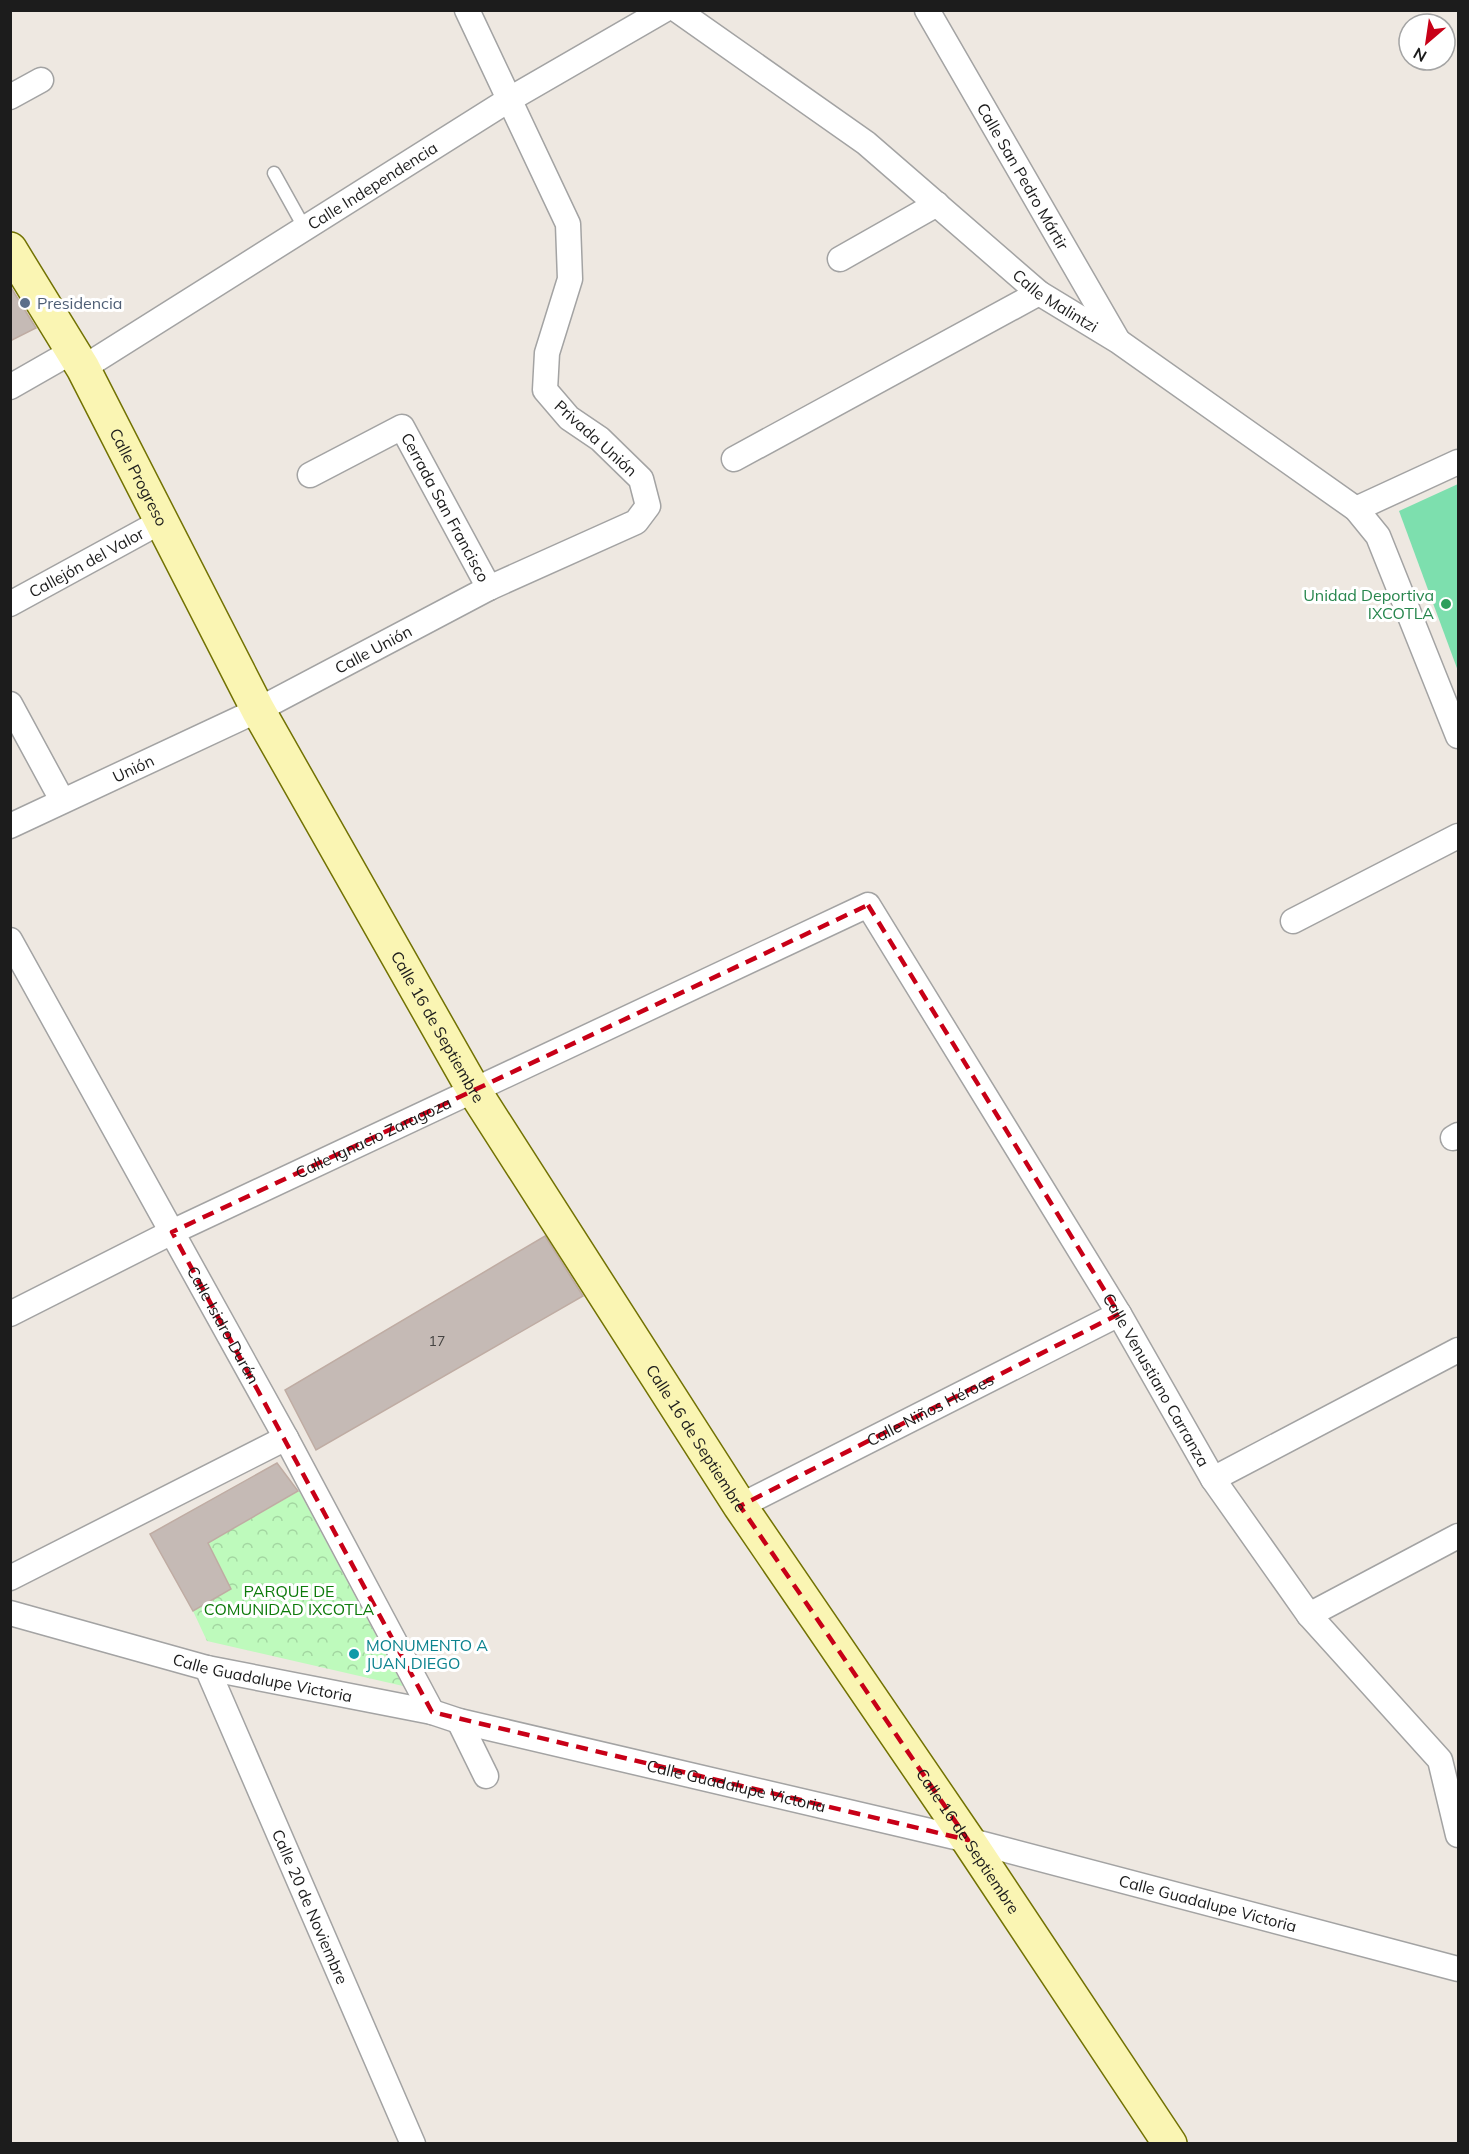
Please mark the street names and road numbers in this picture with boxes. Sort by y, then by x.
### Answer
street label: Calle San Pedro Mártir [973,99,1073,253]
street label: Calle Independencia [304,137,441,234]
street label: Calle Malintzi [1009,265,1102,337]
street label: Privada Unión [550,396,642,480]
street label: Calle Progreso [105,425,172,529]
street label: Cerrada San Francisco [397,429,494,585]
street label: Callejón del Valor [25,523,148,602]
street label: Calle Unión [331,621,415,678]
street label: Unión [109,750,157,787]
street label: Calle 16 de Septiembre [387,947,489,1106]
street label: Calle Ignacio Zaragoza [292,1092,454,1183]
street label: Calle Isidro Durán [183,1263,264,1387]
street label: Calle Venustiano Carranza [1099,1289,1214,1470]
street label: Calle 16 de Septiembre [642,1361,751,1516]
street label: Calle Niños Héroes [863,1369,997,1450]
street label: Calle Guadalupe Victoria [171,1649,354,1706]
street label: Calle Guadalupe Victoria [645,1755,828,1816]
street label: Calle 16 de Septiembre [912,1764,1024,1918]
street label: Calle 20 de Noviembre [268,1826,353,1987]
street label: Calle Guadalupe Victoria [1117,1870,1299,1936]

